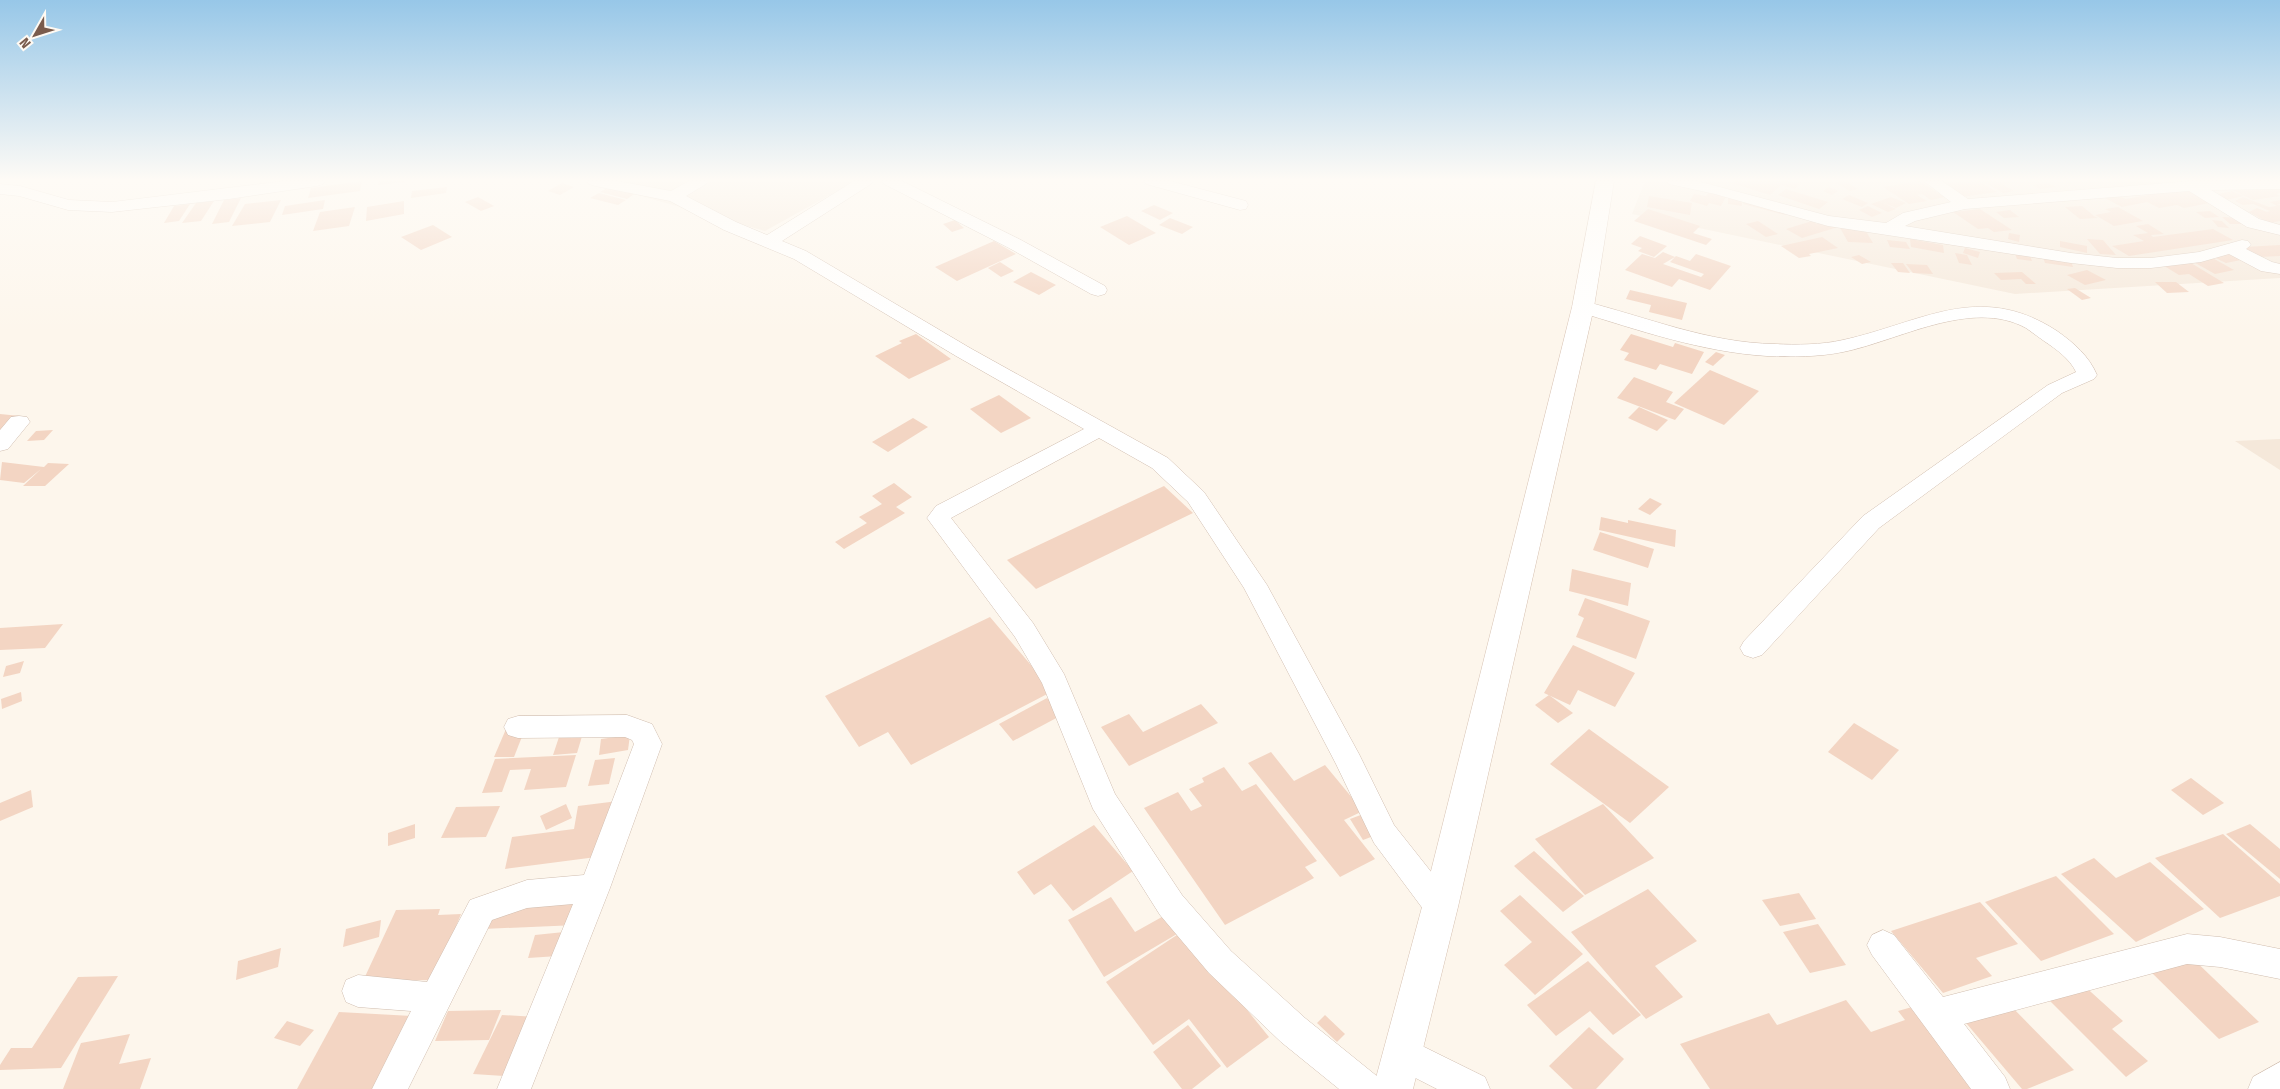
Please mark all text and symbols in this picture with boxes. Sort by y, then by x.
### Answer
north arrow [10,10,60,60]
text: N [16,34,35,51]

